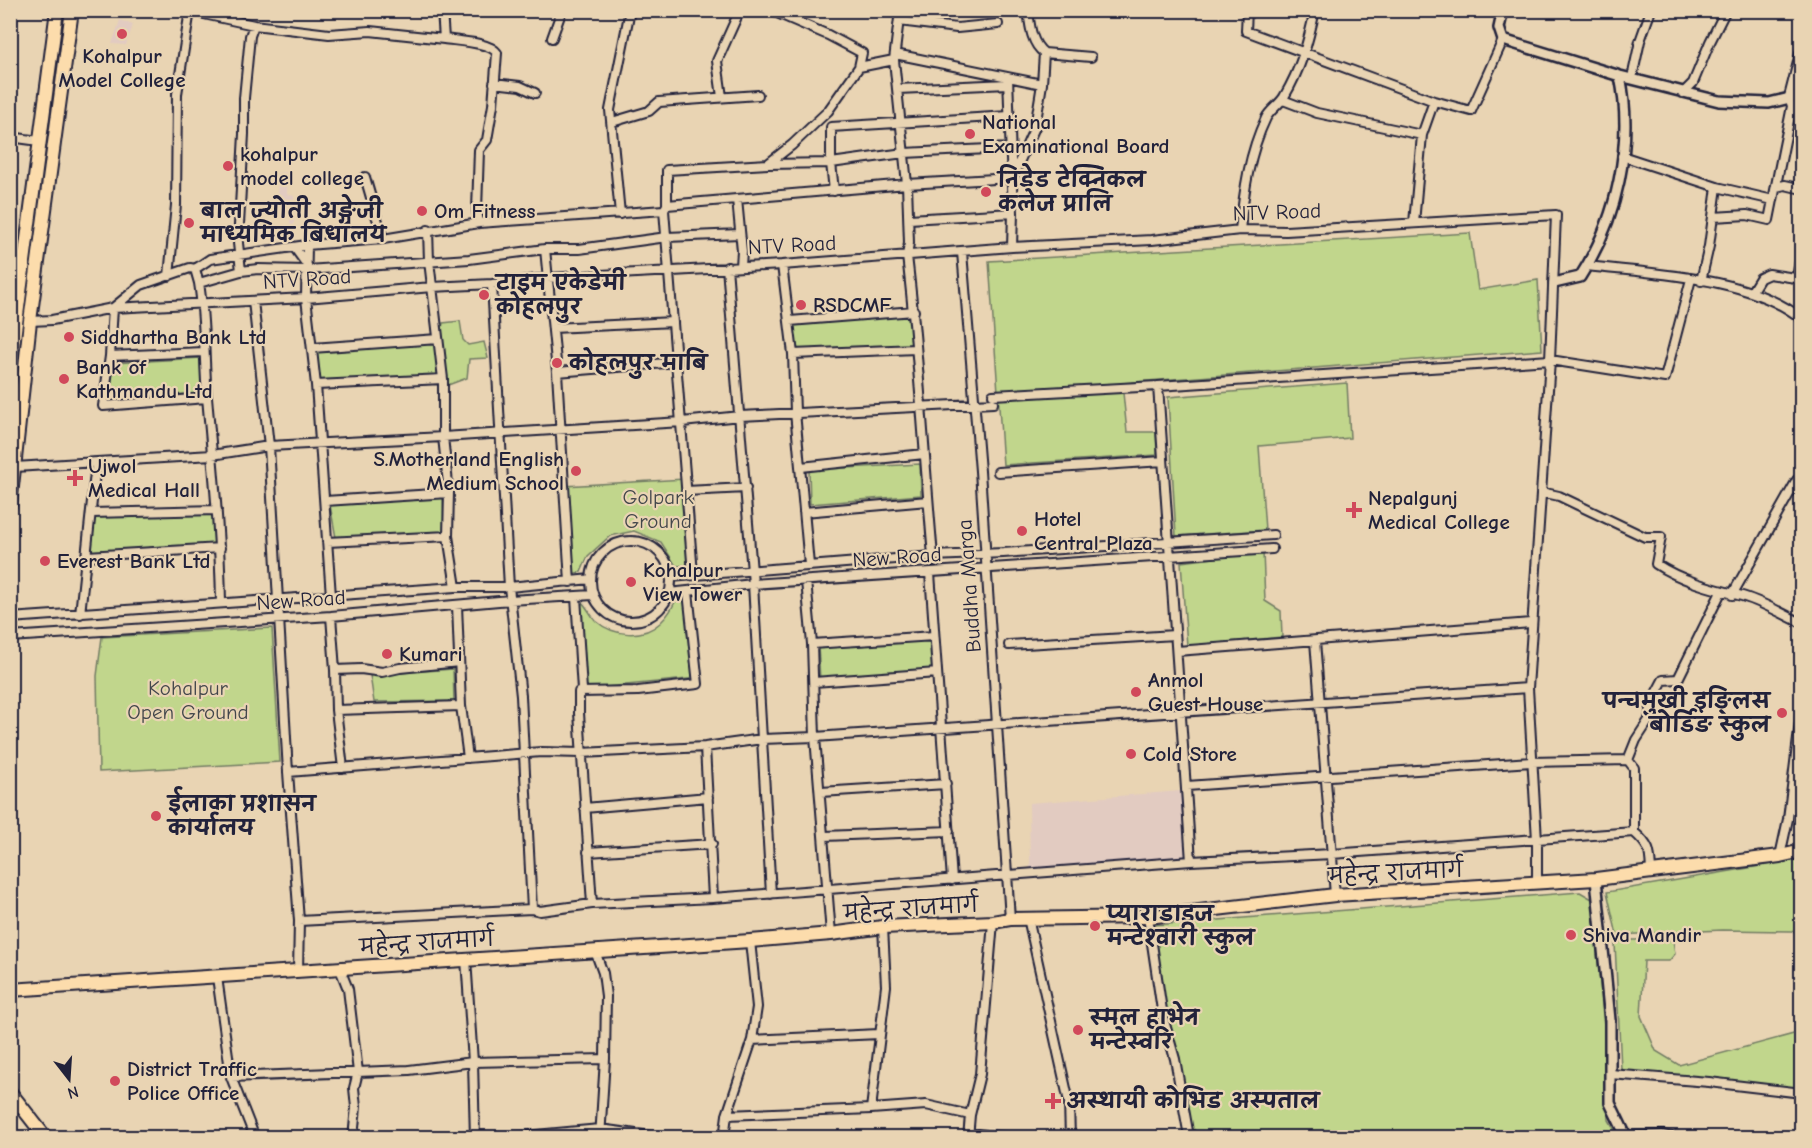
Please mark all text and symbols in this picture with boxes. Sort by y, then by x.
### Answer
marker: Kohalpur Model College [115,27,129,41]
place label: Kohalpur Model College [58,44,186,92]
place label: National Examinational Board [982,110,1169,158]
marker: National Examinational Board [963,127,977,141]
place label: kohalpur model college [240,142,364,190]
marker: kohalpur model college [221,159,235,173]
place label: निडेड टेक्निकल कलेज प्रालि [996,162,1148,216]
marker: निडेड टेक्निकल कलेज प्रालि [979,185,993,199]
place label: बाल ज्योती अङ्ग्रेजी माध्यमिक बिधालय [199,193,388,247]
street label: NTV Road [1232,198,1322,226]
place label: Om Fitness [434,199,535,223]
marker: Om Fitness [415,204,429,218]
marker: बाल ज्योती अङ्ग्रेजी माध्यमिक बिधालय [182,216,196,230]
street label: NTV Road [747,231,837,259]
street label: NTV Road [262,264,352,294]
place label: टाइम एकेडेमी कोहलपुर [494,265,627,324]
marker: टाइम एकेडेमी कोहलपुर [477,288,491,302]
place label: RSDCMF [813,293,892,317]
marker: RSDCMF [794,298,808,312]
place label: Siddhartha Bank Ltd [81,325,267,349]
marker: Siddhartha Bank Ltd [62,330,76,344]
place label: कोहलपुर माबि [567,347,709,380]
place label: Bank of Kathmandu Ltd [76,355,213,403]
marker: कोहलपुर माबि [550,356,564,370]
marker: Bank of Kathmandu Ltd [57,372,71,386]
place label: S.Motherland English Medium School [373,447,564,495]
place label: Ujwol Medical Hall [88,454,200,502]
marker: S.Motherland English Medium School [569,464,583,478]
marker: Ujwol Medical Hall [66,469,84,487]
park label: Golpark Ground [622,485,694,533]
place label: Nepalgunj Medical College [1368,486,1510,534]
marker: Nepalgunj Medical College [1345,501,1363,519]
place label: Hotel Central Plaza [1034,507,1153,555]
street label: Buddha Marga [952,519,986,653]
marker: Hotel Central Plaza [1015,524,1029,538]
street label: New Road [852,542,942,572]
place label: Everest Bank Ltd [57,549,211,573]
marker: Everest Bank Ltd [38,554,52,568]
place label: Kohalpur View Tower [643,558,743,606]
marker: Kohalpur View Tower [624,575,638,589]
street label: New Road [256,585,346,615]
place label: Kumari [399,642,463,666]
marker: Kumari [380,647,394,661]
place label: Anmol Guest House [1148,668,1263,716]
park label: Kohalpur Open Ground [127,676,249,724]
marker: Anmol Guest House [1129,685,1143,699]
place label: पन्चमुखी इङ्लिस बोर्डिङ स्कुल [1601,685,1772,742]
marker: पन्चमुखी इङ्लिस बोर्डिङ स्कुल [1775,706,1789,720]
place label: Cold Store [1143,742,1237,766]
marker: Cold Store [1124,747,1138,761]
place label: ईलाका प्रशासन कार्यालय [166,786,318,840]
marker: ईलाका प्रशासन कार्यालय [149,809,163,823]
street label: महेन्द्र राजमार्ग [1327,851,1465,889]
street label: महेन्द्र राजमार्ग [841,886,980,926]
place label: प्याराडाइज मन्टेश्वारी स्कुल [1105,902,1257,955]
marker: प्याराडाइज मन्टेश्वारी स्कुल [1088,919,1102,933]
street label: महेन्द्र राजमार्ग [357,920,496,960]
place label: Shiva Mandir [1583,923,1701,947]
marker: Shiva Mandir [1564,928,1578,942]
place label: स्मल हाभेन मन्टेस्वरि [1088,1000,1201,1054]
marker: स्मल हाभेन मन्टेस्वरि [1071,1023,1085,1037]
north arrow [39,1049,99,1109]
place label: District Traffic Police Office [127,1057,257,1105]
marker: District Traffic Police Office [108,1074,122,1088]
text: N [65,1082,81,1103]
place label: अस्थायी कोभिड अस्पताल [1066,1085,1322,1113]
marker: अस्थायी कोभिड अस्पताल [1044,1092,1062,1110]

